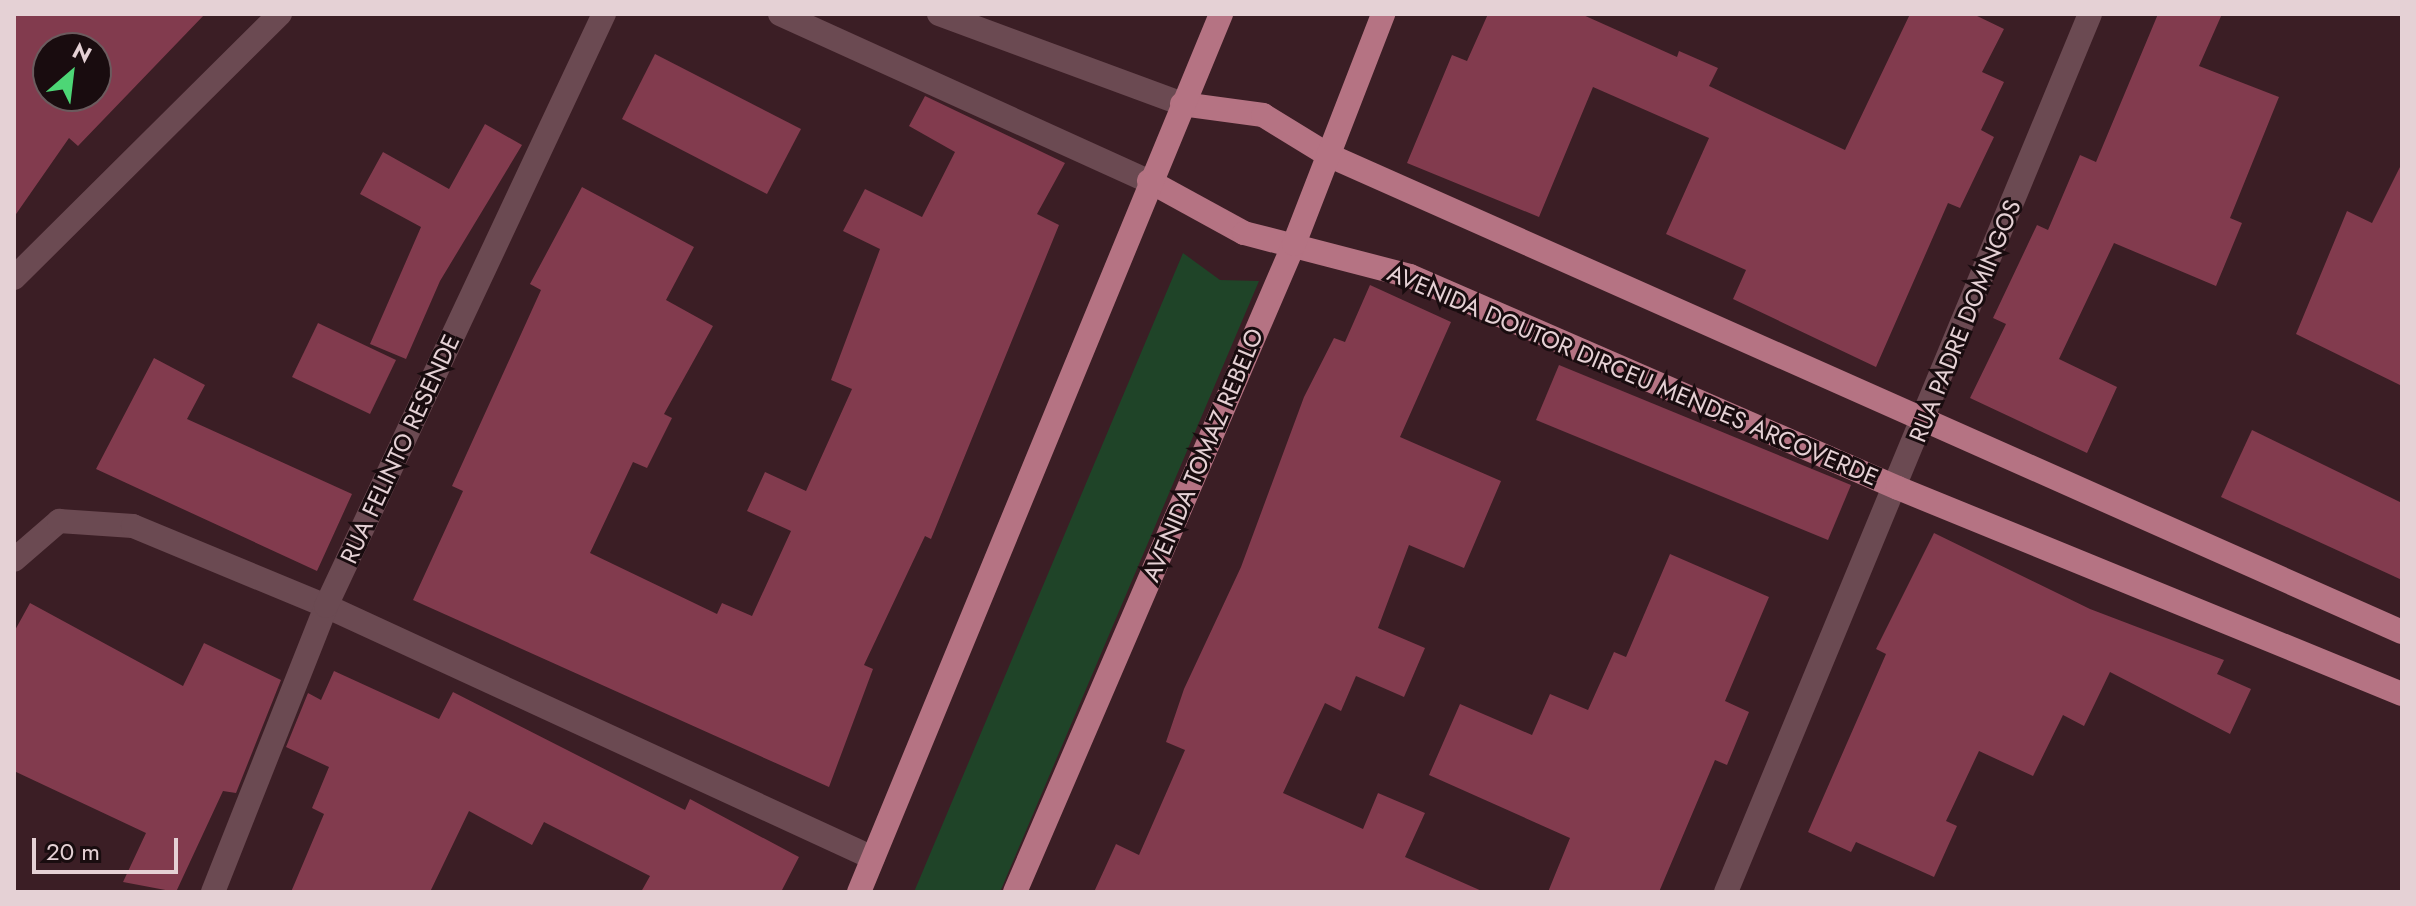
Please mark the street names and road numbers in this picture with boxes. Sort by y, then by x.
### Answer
street label: RUA PADRE DOMINGOS [1903,196,2027,446]
street label: AVENIDA DOUTOR DIRCEU MENDES ARCOVERDE [1383,258,1883,492]
street label: AVENIDA TOMAZ REBELO [1137,324,1269,586]
street label: RUA FELINTO RESENDE [334,330,466,568]

